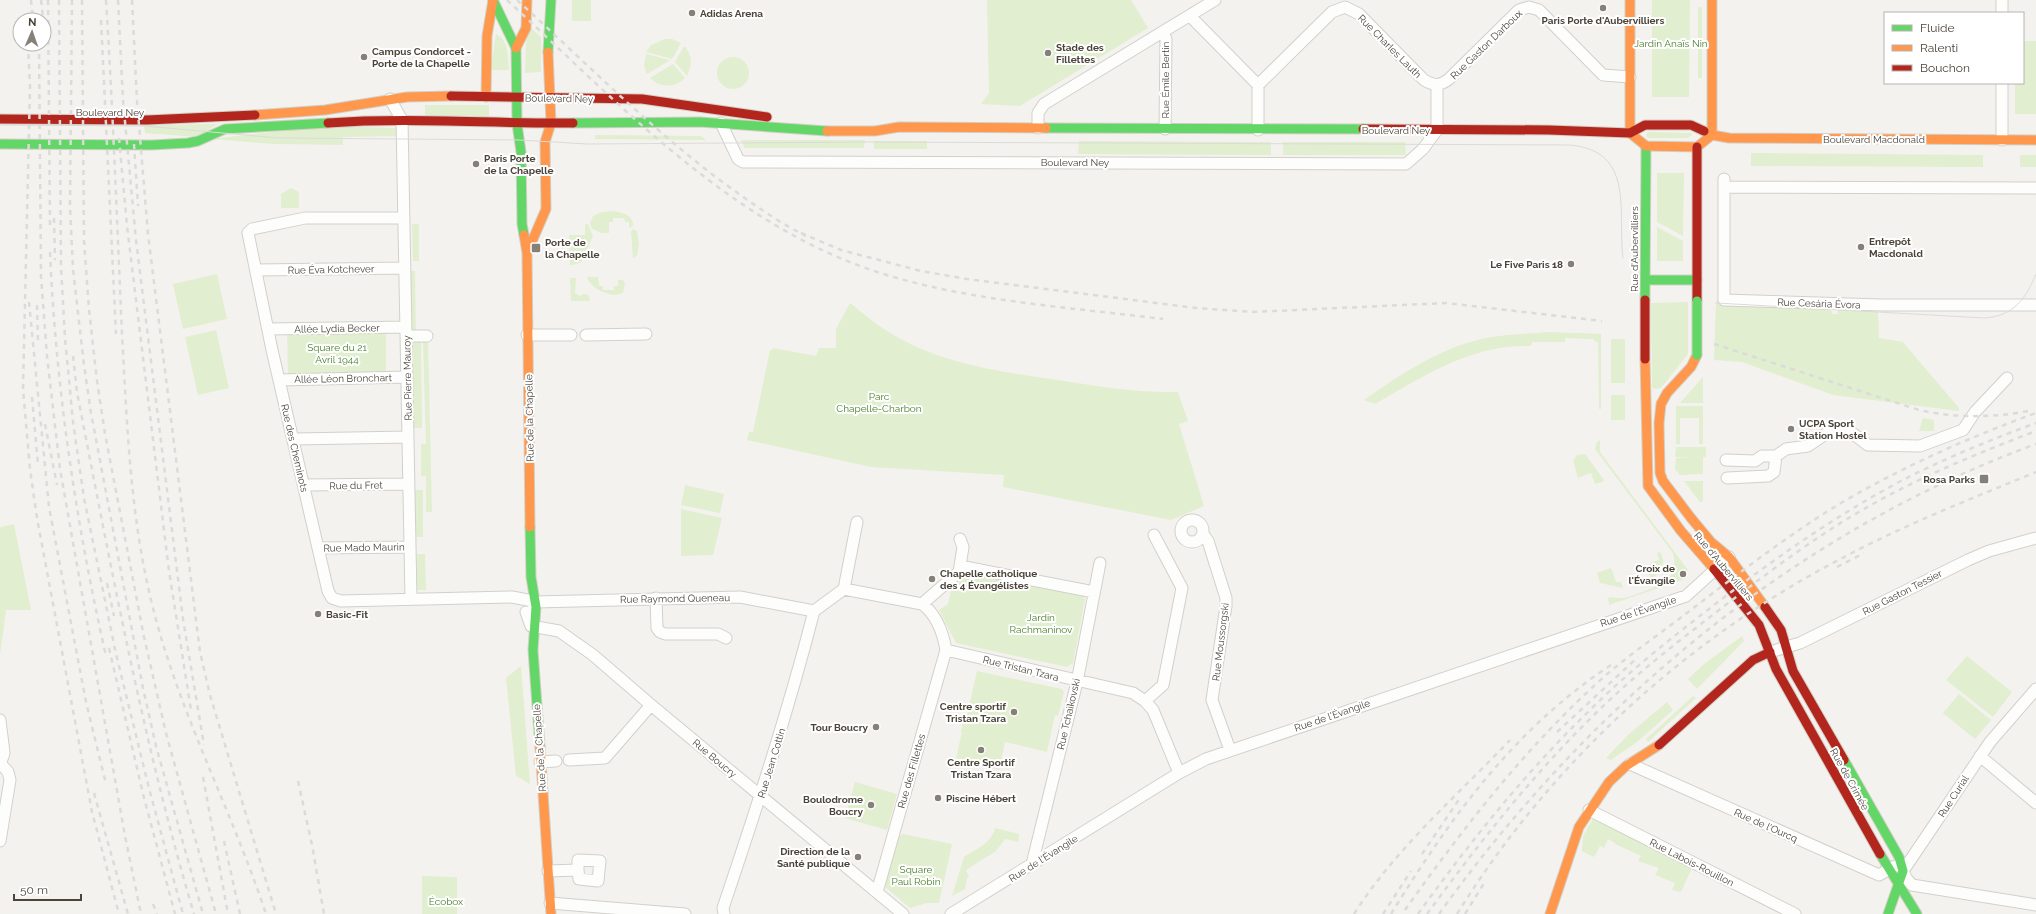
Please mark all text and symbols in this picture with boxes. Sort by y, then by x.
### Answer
marker: Paris Porte d'Aubervilliers [1598,3,1608,13]
street label: Rue Gaston Darboux [1448,7,1524,81]
marker: Adidas Arena [687,8,697,18]
place label: Adidas Arena [700,8,763,19]
north arrow [12,12,52,52]
street label: Rue Charles Lauth [1356,12,1424,80]
legend [1884,12,2024,84]
place label: Paris Porte d'Aubervilliers [1542,15,1664,26]
text: N [28,16,37,29]
text: Fluide [1920,21,1955,35]
park label: Jardin Anaïs Nin [1634,38,1708,49]
street label: Rue Émile Bertin [1160,41,1171,118]
text: Ralenti [1920,41,1958,55]
place label: Stade des Fillettes [1056,42,1104,65]
place label: Campus Condorcet - Porte de la Chapelle [372,46,471,69]
marker: Stade des Fillettes [1043,48,1053,58]
marker: Campus Condorcet - Porte de la Chapelle [359,52,369,62]
text: Bouchon [1920,61,1970,75]
street label: Boulevard Ney [525,92,594,105]
street label: Boulevard Ney [76,107,145,118]
street label: Boulevard Ney [1362,125,1431,136]
street label: Boulevard Macdonald [1823,134,1925,145]
place label: Paris Porte de la Chapelle [484,153,553,176]
street label: Boulevard Ney [1041,157,1110,168]
marker: Paris Porte de la Chapelle [471,159,481,169]
street label: Rue d'Aubervilliers [1629,206,1640,292]
place label: Entrepôt Macdonald [1869,236,1923,259]
place label: Porte de la Chapelle [545,237,600,260]
marker: Porte de la Chapelle [530,242,542,254]
marker: Entrepôt Macdonald [1856,242,1866,252]
place label: Le Five Paris 18 [1490,259,1563,270]
marker: Le Five Paris 18 [1566,259,1576,269]
street label: Rue Éva Kotchever [288,263,375,276]
street label: Rue Cesária Évora [1777,297,1861,310]
street label: Allée Lydia Becker [294,322,380,335]
street label: Rue Pierre Mauroy [401,335,414,421]
park label: Square du 21 Avril 1944 [307,342,368,365]
street label: Allée Léon Bronchart [294,372,393,385]
street label: Rue de la Chapelle [523,374,536,462]
park label: Parc Chapelle-Charbon [836,391,922,414]
street label: Rue des Cheminots [279,403,310,493]
place label: UCPA Sport Station Hostel [1799,418,1868,441]
marker: UCPA Sport Station Hostel [1786,424,1796,434]
marker: Rosa Parks [1978,473,1990,485]
place label: Rosa Parks [1923,474,1975,485]
street label: Rue du Fret [329,480,384,491]
street label: Rue d'Aubervilliers [1692,530,1756,603]
street label: Rue Mado Maurin [323,541,405,554]
place label: Croix de l'Évangile [1629,563,1675,586]
street label: Rue Gaston Tessier [1861,567,1944,617]
place label: Chapelle catholique des 4 Évangélistes [940,568,1037,591]
marker: Croix de l'Évangile [1678,569,1688,579]
marker: Chapelle catholique des 4 Évangélistes [927,574,937,584]
street label: Rue Raymond Queneau [620,592,730,605]
street label: Rue de l'Évangile [1599,594,1678,629]
street label: Rue Moussorgski [1210,602,1231,682]
marker: Basic-Fit [313,609,323,619]
place label: Basic-Fit [326,609,368,620]
park label: Jardin Rachmaninov [1010,612,1073,635]
street label: Rue Tristan Tzara [982,654,1060,683]
street label: Rue Tchaïkovski [1055,677,1082,751]
street label: Rue de l'Évangile [1293,697,1372,734]
place label: Centre sportif Tristan Tzara [940,701,1006,724]
street label: Rue de la Chapelle [531,704,548,792]
marker: Centre sportif Tristan Tzara [1009,707,1019,717]
place label: Tour Boucry [810,722,868,733]
marker: Tour Boucry [871,722,881,732]
street label: Rue Jean Cottin [756,727,787,799]
street label: Rue des Fillettes [896,732,927,810]
street label: Rue Boucry [691,737,739,780]
marker: Centre Sportif Tristan Tzara [976,745,986,755]
street label: Rue de Crimée [1828,746,1871,812]
place label: Centre Sportif Tristan Tzara [947,757,1015,780]
street label: Rue Curial [1936,773,1971,819]
marker: Piscine Hébert [933,793,943,803]
place label: Piscine Hébert [946,793,1016,804]
place label: Boulodrome Boucry [803,794,863,817]
marker: Boulodrome Boucry [866,800,876,810]
street label: Rue de l'Ourcq [1732,807,1799,844]
street label: Rue de l'Évangile [1007,833,1080,884]
street label: Rue Labois-Rouillon [1648,836,1736,889]
place label: Direction de la Santé publique [777,846,850,869]
marker: Direction de la Santé publique [853,852,863,862]
park label: Square Paul Robin [891,864,941,887]
scale bar [14,876,81,902]
text: 50 m [20,883,48,897]
park label: Écobox [429,896,463,907]

